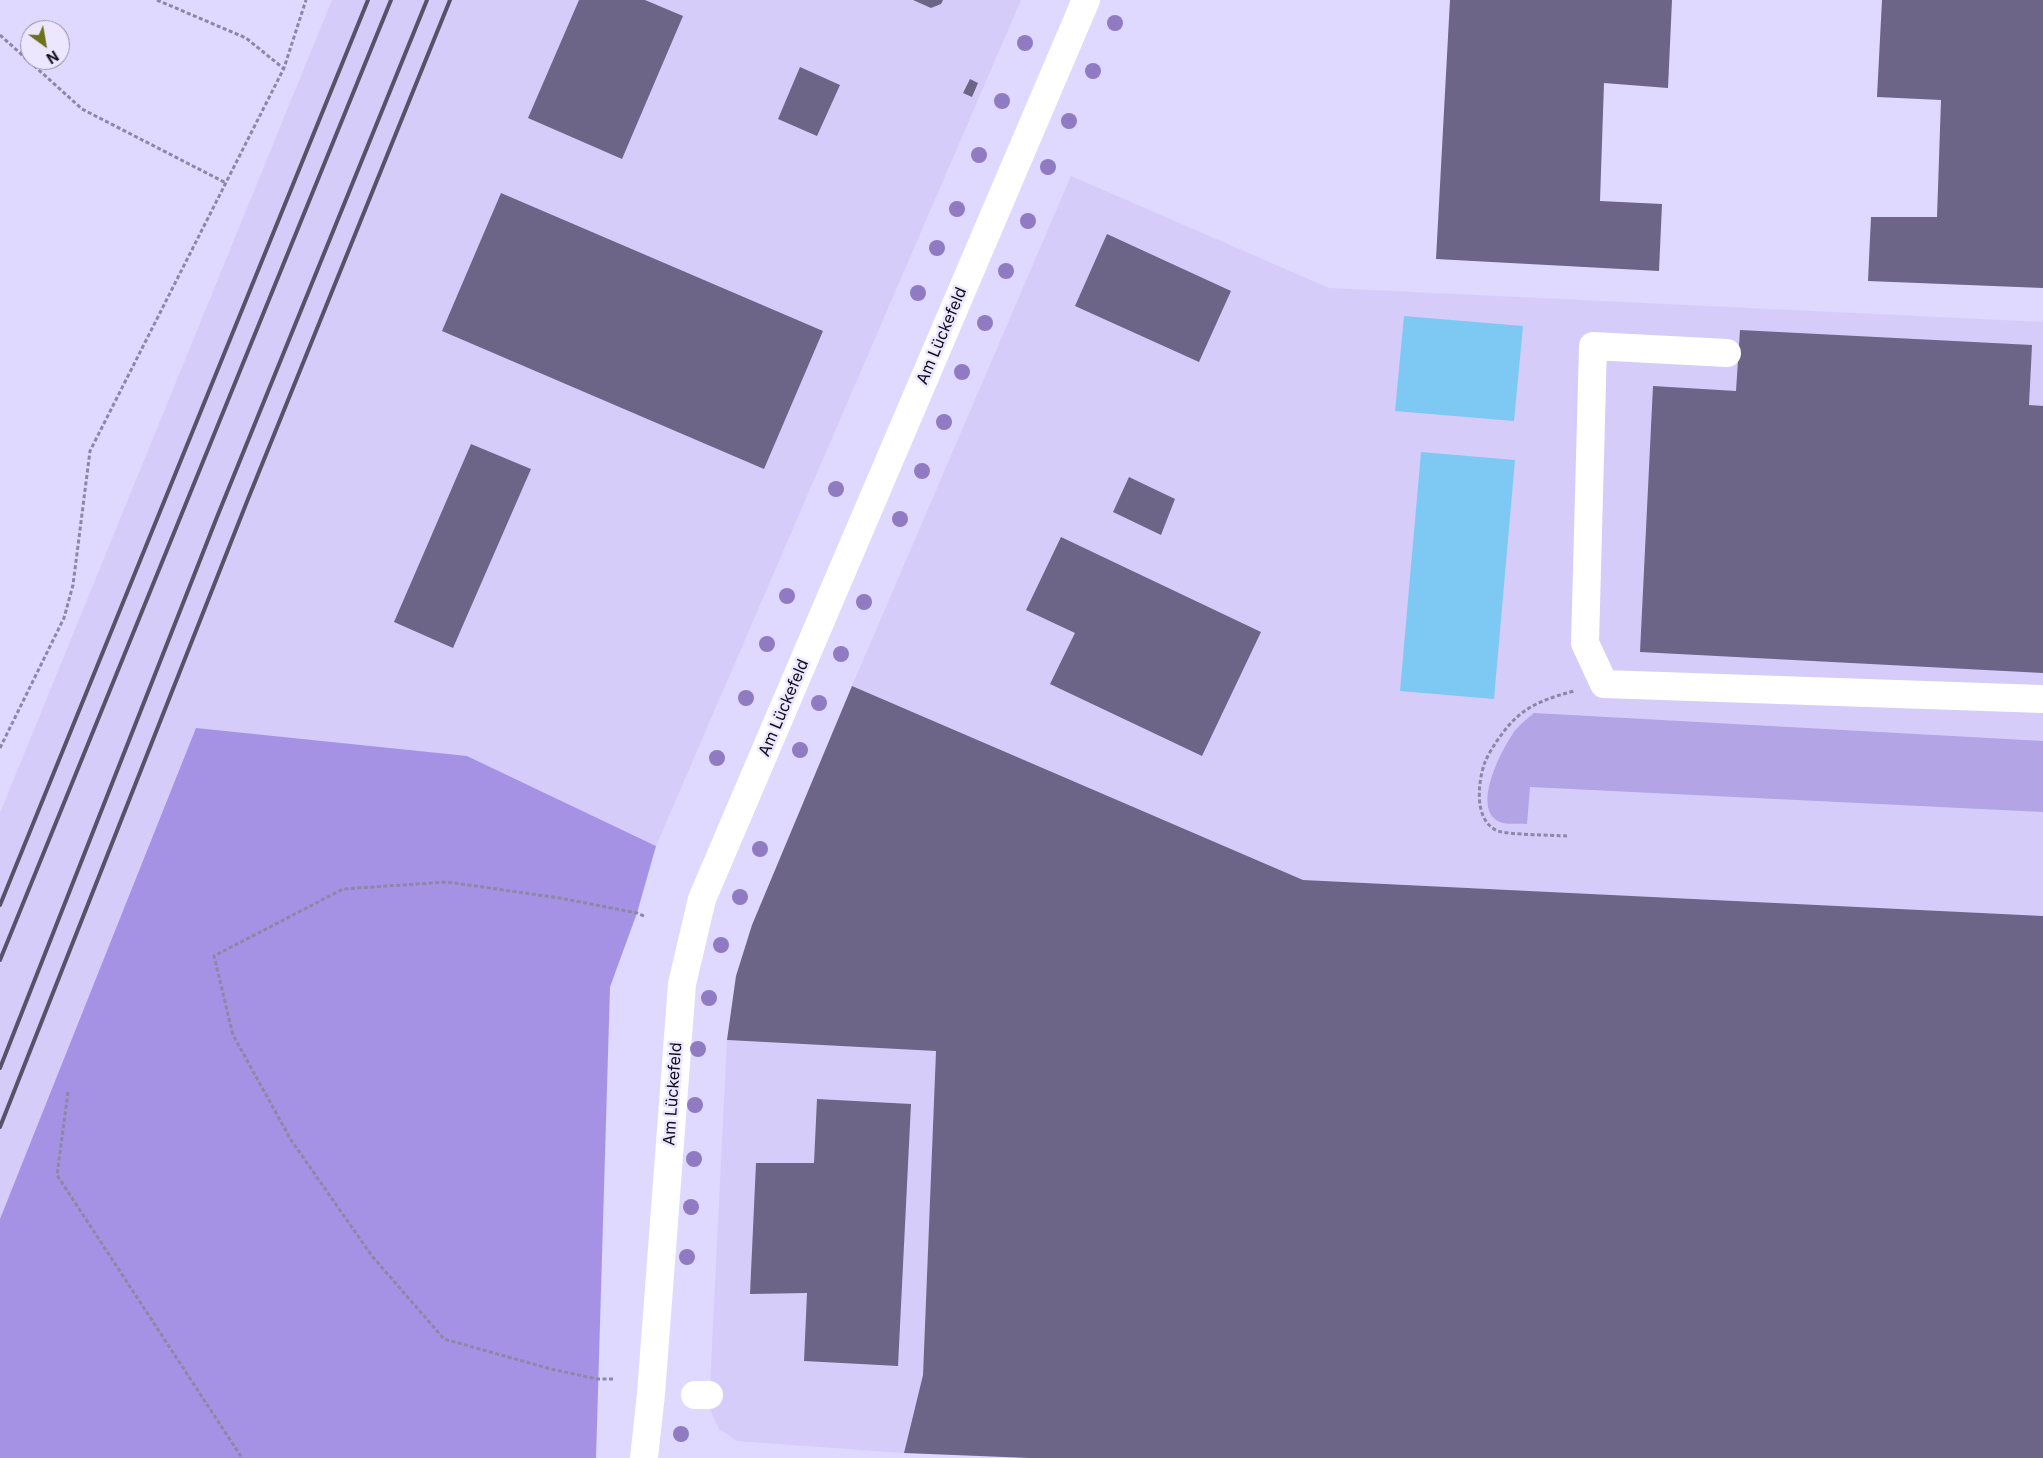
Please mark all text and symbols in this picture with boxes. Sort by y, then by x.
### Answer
north arrow [20,20,70,70]
text: N [44,47,62,67]
street label: Am Lückefeld [913,285,971,387]
street label: Am Lückefeld [755,657,813,759]
street label: Am Lückefeld [660,1042,686,1146]

